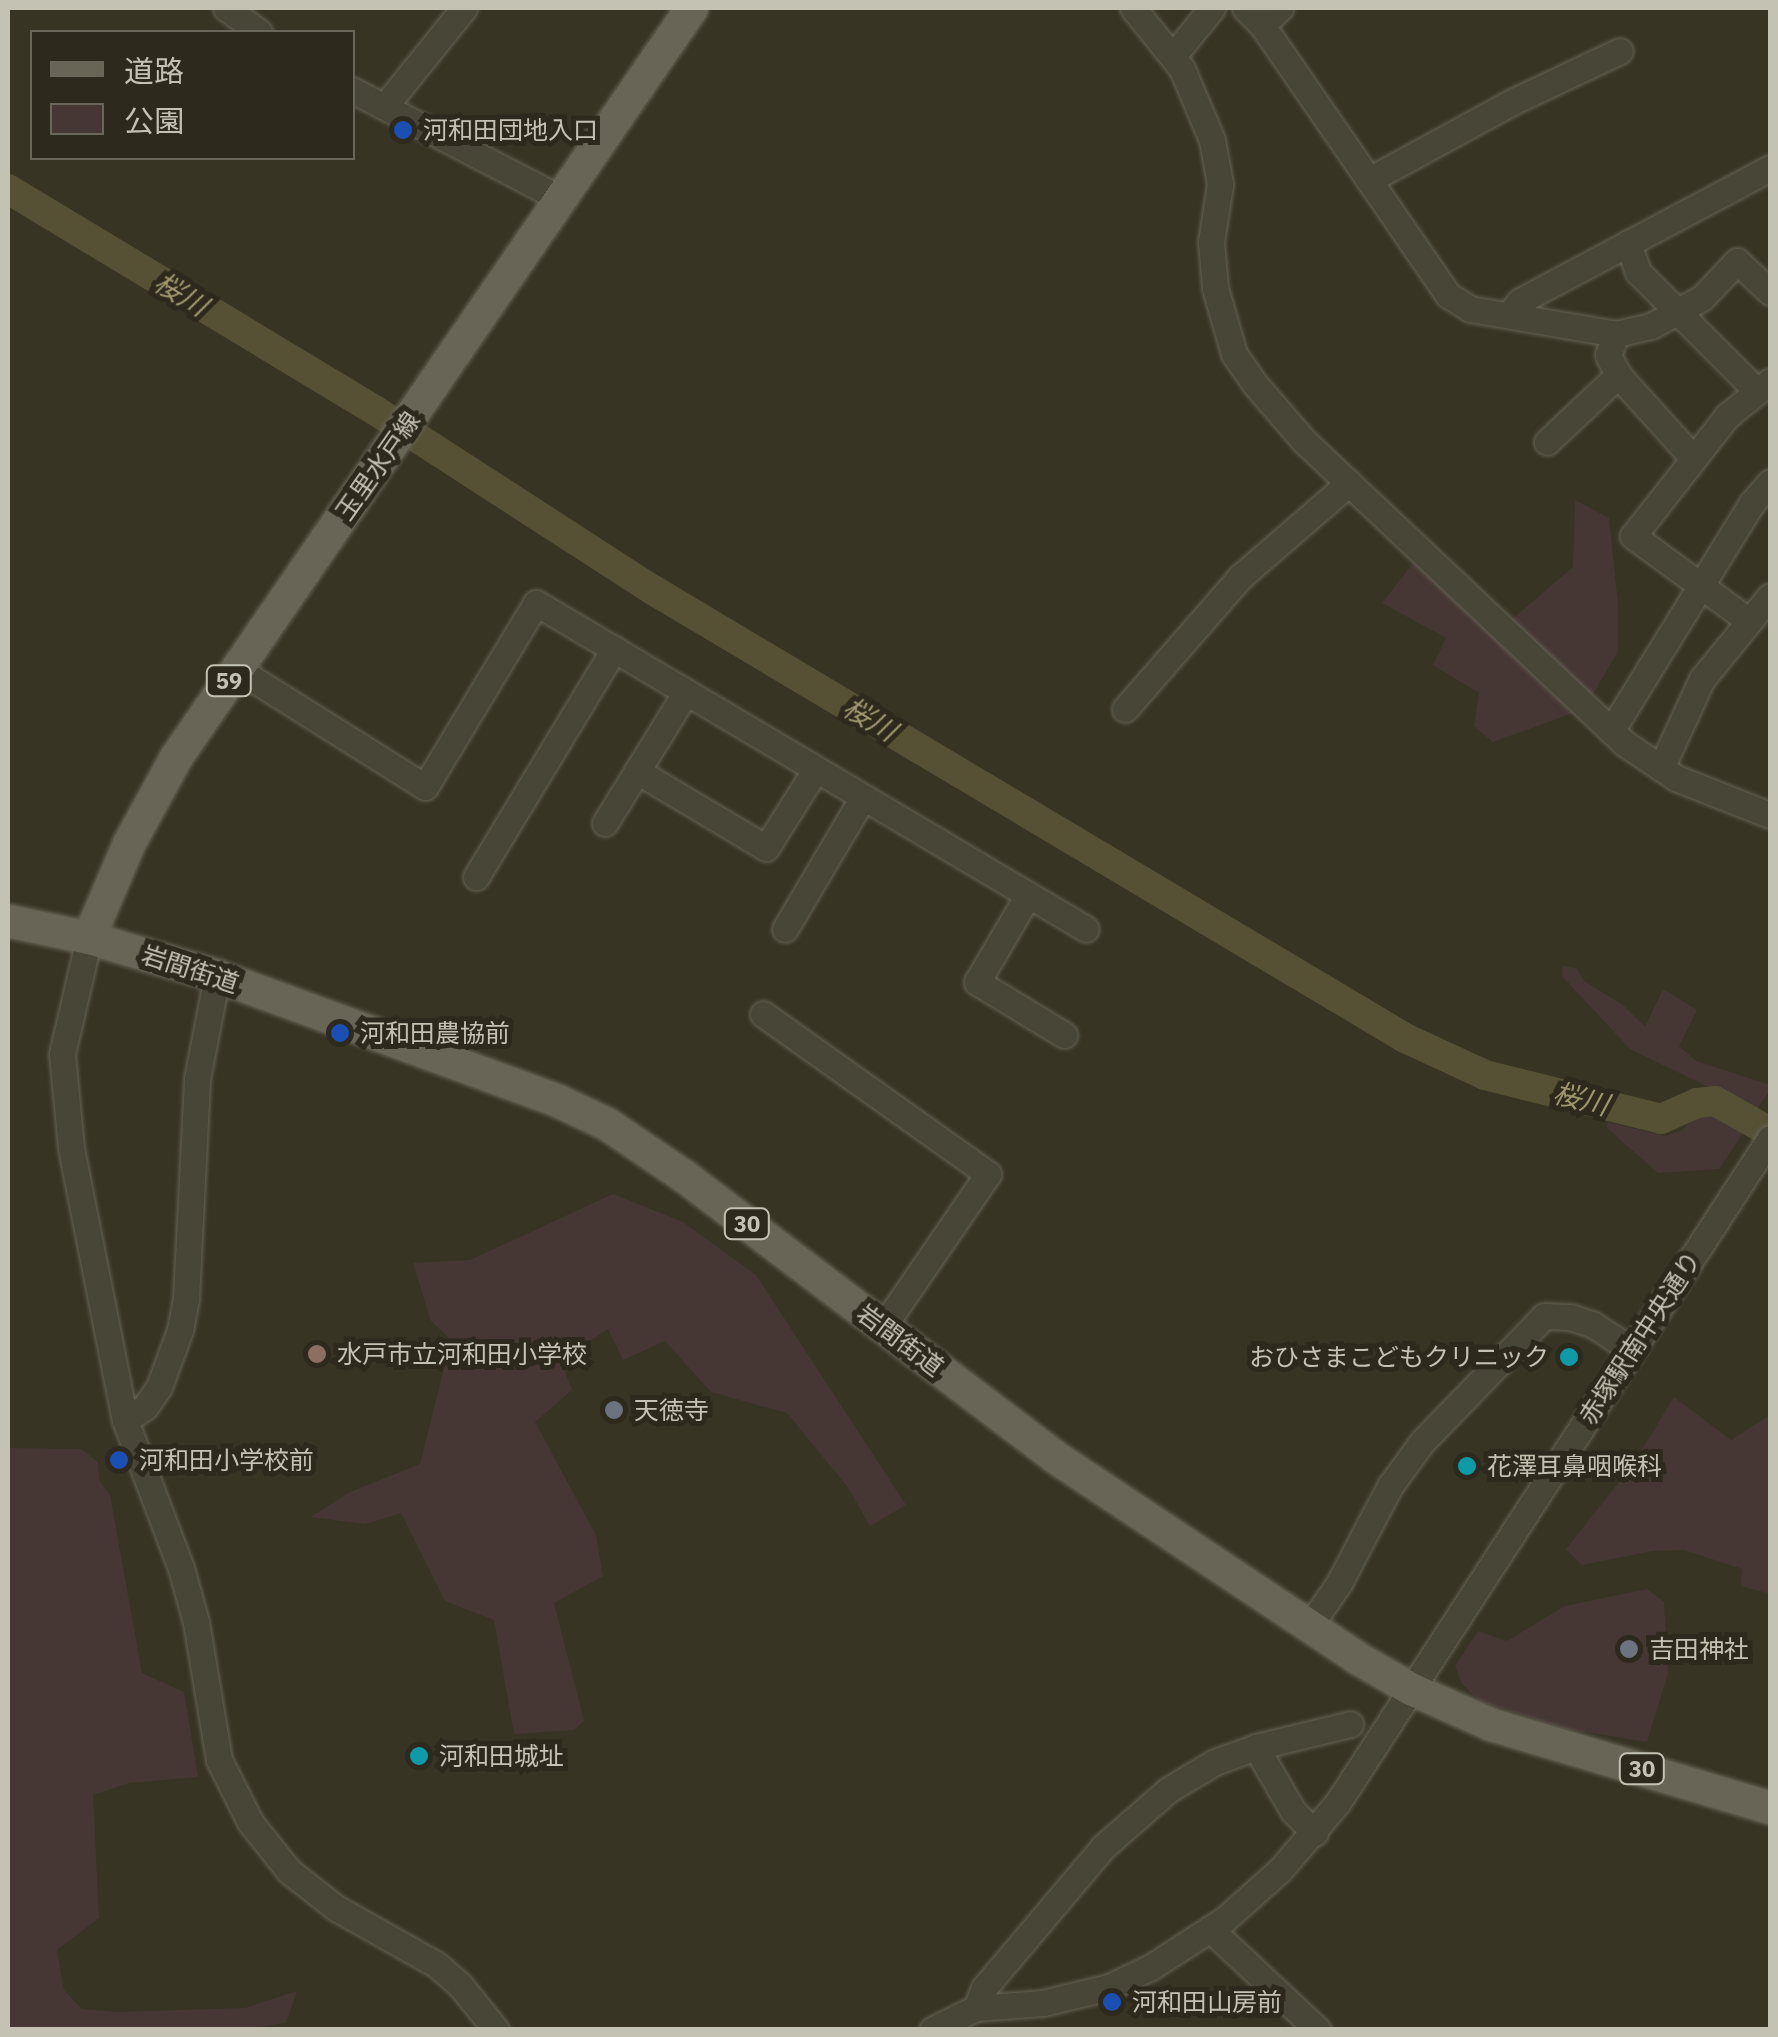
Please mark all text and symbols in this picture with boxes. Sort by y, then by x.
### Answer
legend [30,30,355,160]
text: 道路 [124,51,184,90]
text: 公園 [124,101,184,140]
place label: 河和田団地入口 [423,115,598,145]
marker: 河和田団地入口 [392,119,414,141]
water label: 桜川 [148,265,214,323]
street label: 玉里水戸線 [330,406,426,526]
road number: 59 [204,664,254,698]
water label: 桜川 [837,690,903,748]
street label: 岩間街道 [138,939,242,999]
place label: 河和田農協前 [360,1018,510,1048]
marker: 河和田農協前 [329,1022,351,1044]
water label: 桜川 [1550,1076,1612,1122]
road number: 30 [722,1207,772,1241]
street label: 赤塚駅南中央通り [1573,1246,1707,1430]
street label: 岩間街道 [851,1298,949,1382]
place label: 水戸市立河和田小学校 [337,1339,587,1369]
place label: おひさまこどもクリニック [1249,1342,1549,1372]
marker: 水戸市立河和田小学校 [306,1343,328,1365]
marker: おひさまこどもクリニック [1558,1346,1580,1368]
place label: 天徳寺 [634,1395,709,1425]
marker: 天徳寺 [603,1399,625,1421]
place label: 河和田小学校前 [139,1445,314,1475]
marker: 河和田小学校前 [108,1449,130,1471]
place label: 花澤耳鼻咽喉科 [1487,1451,1662,1481]
marker: 花澤耳鼻咽喉科 [1456,1455,1478,1477]
place label: 吉田神社 [1649,1634,1749,1664]
marker: 吉田神社 [1618,1638,1640,1660]
place label: 河和田城址 [439,1741,564,1771]
marker: 河和田城址 [408,1745,430,1767]
road number: 30 [1617,1752,1667,1786]
place label: 河和田山房前 [1132,1987,1282,2017]
marker: 河和田山房前 [1101,1991,1123,2013]

